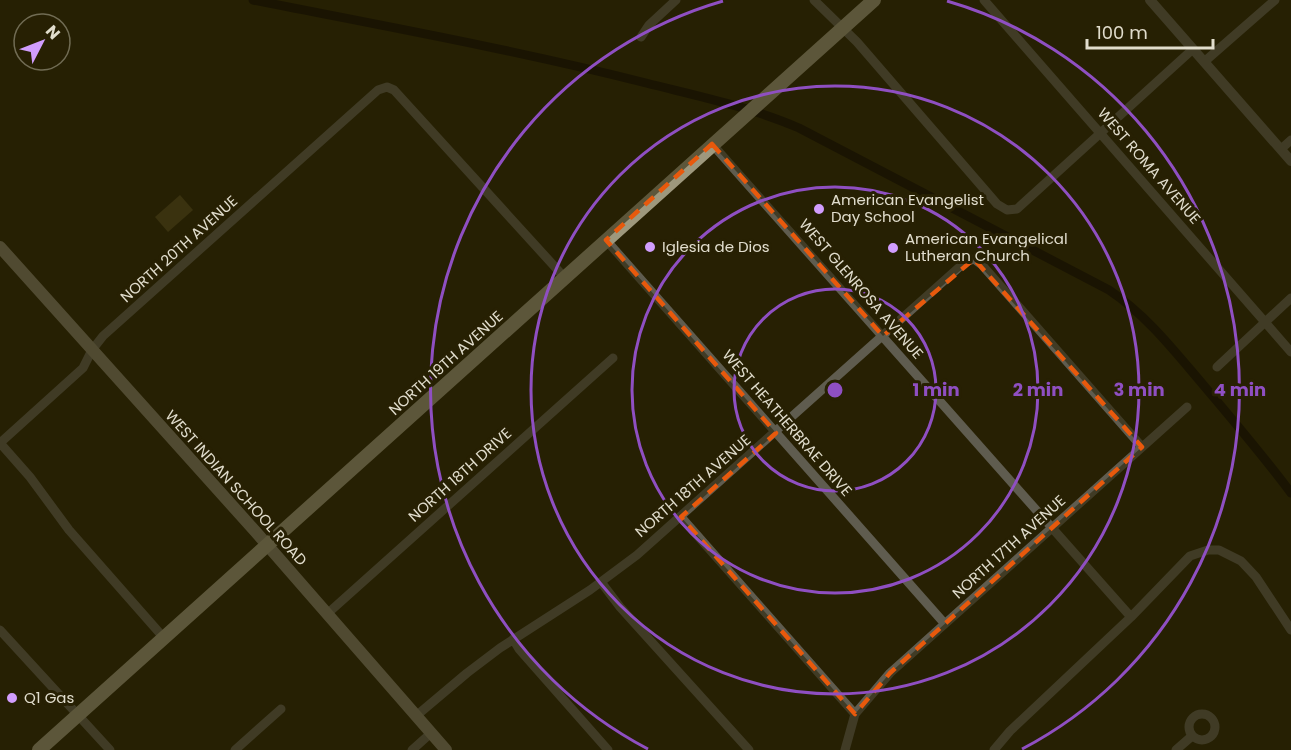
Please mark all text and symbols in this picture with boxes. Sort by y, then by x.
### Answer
north arrow [12,12,72,72]
scale bar [1087,12,1213,50]
text: N [40,20,65,44]
text: 100 m [1096,20,1148,45]
street label: WEST ROMA AVENUE [1093,103,1206,228]
place label: American Evangelist Day School [831,189,984,227]
street label: NORTH 20TH AVENUE [116,190,242,307]
marker: American Evangelist Day School [812,202,826,216]
street label: WEST GLENROSA AVENUE [794,214,928,363]
place label: American Evangelical Lutheran Church [905,228,1068,266]
place label: Iglesia de Dios [662,236,770,257]
marker: Iglesia de Dios [643,240,657,254]
marker: American Evangelical Lutheran Church [886,241,900,255]
street label: NORTH 19TH AVENUE [384,306,507,420]
street label: WEST HEATHERBRAE DRIVE [718,345,857,501]
text: 1 min [912,377,960,402]
text: 2 min [1013,377,1063,402]
text: 3 min [1113,377,1165,402]
text: 4 min [1214,377,1266,402]
centre of rings [825,380,845,400]
street label: WEST INDIAN SCHOOL ROAD [161,405,312,570]
street label: NORTH 18TH DRIVE [404,423,516,527]
street label: NORTH 18TH AVENUE [630,429,755,542]
street label: NORTH 17TH AVENUE [947,490,1070,603]
place label: Q1 Gas [24,687,74,708]
marker: Q1 Gas [5,691,19,705]

